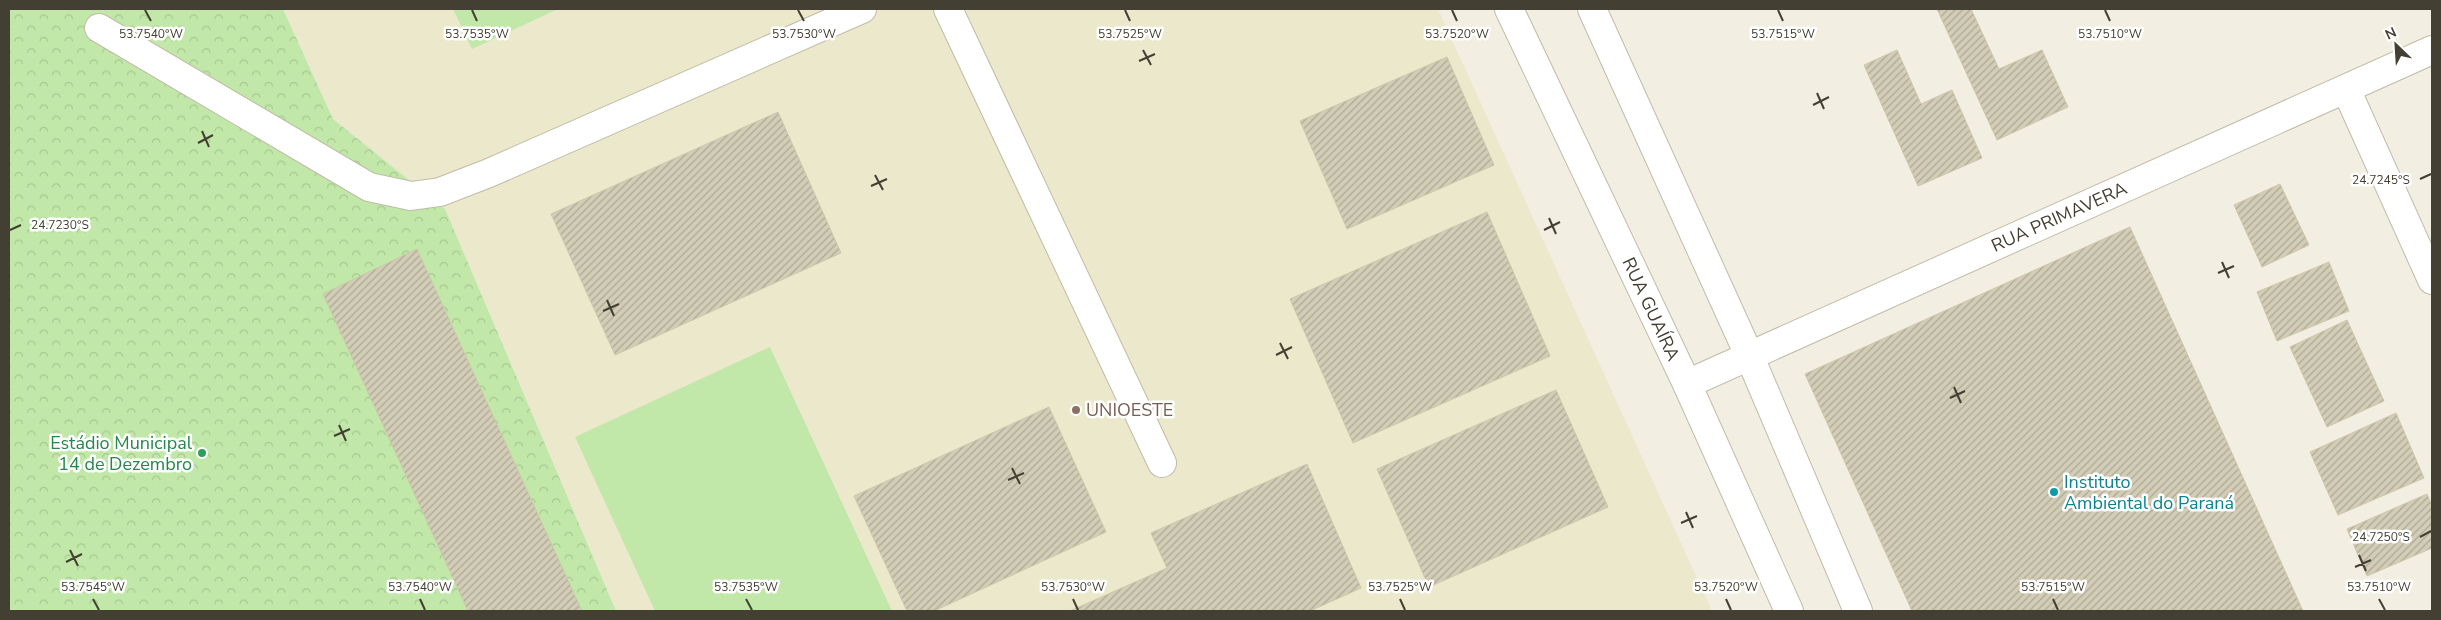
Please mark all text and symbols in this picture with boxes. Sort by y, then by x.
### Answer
north arrow [2371,20,2421,70]
text: N [2382,23,2399,44]
text: 53.7540°W [119,26,183,42]
text: 53.7535°W [445,26,509,42]
text: 53.7530°W [772,26,836,42]
text: 53.7525°W [1098,26,1162,42]
text: 53.7520°W [1425,26,1489,42]
text: 53.7515°W [1751,26,1815,42]
text: 53.7510°W [2078,26,2142,42]
text: 24.7245°S [2352,172,2410,188]
street label: RUA PRIMAVERA [1987,176,2131,258]
text: 24.7230°S [31,217,89,233]
street label: RUA GUAÍRA [1617,253,1685,365]
place label: UNIOESTE [1086,398,1173,422]
marker: UNIOESTE [1070,404,1082,416]
place label: Estádio Municipal 14 de Dezembro [50,431,193,476]
marker: Estádio Municipal 14 de Dezembro [196,447,208,459]
place label: Instituto Ambiental do Paraná [2064,470,2234,515]
marker: Instituto Ambiental do Paraná [2048,486,2060,498]
text: 24.7250°S [2352,529,2410,545]
text: 53.7545°W [61,579,125,595]
text: 53.7540°W [388,579,452,595]
text: 53.7535°W [714,579,778,595]
text: 53.7530°W [1041,579,1105,595]
text: 53.7525°W [1368,579,1432,595]
text: 53.7520°W [1694,579,1758,595]
text: 53.7515°W [2021,579,2085,595]
text: 53.7510°W [2347,579,2411,595]

